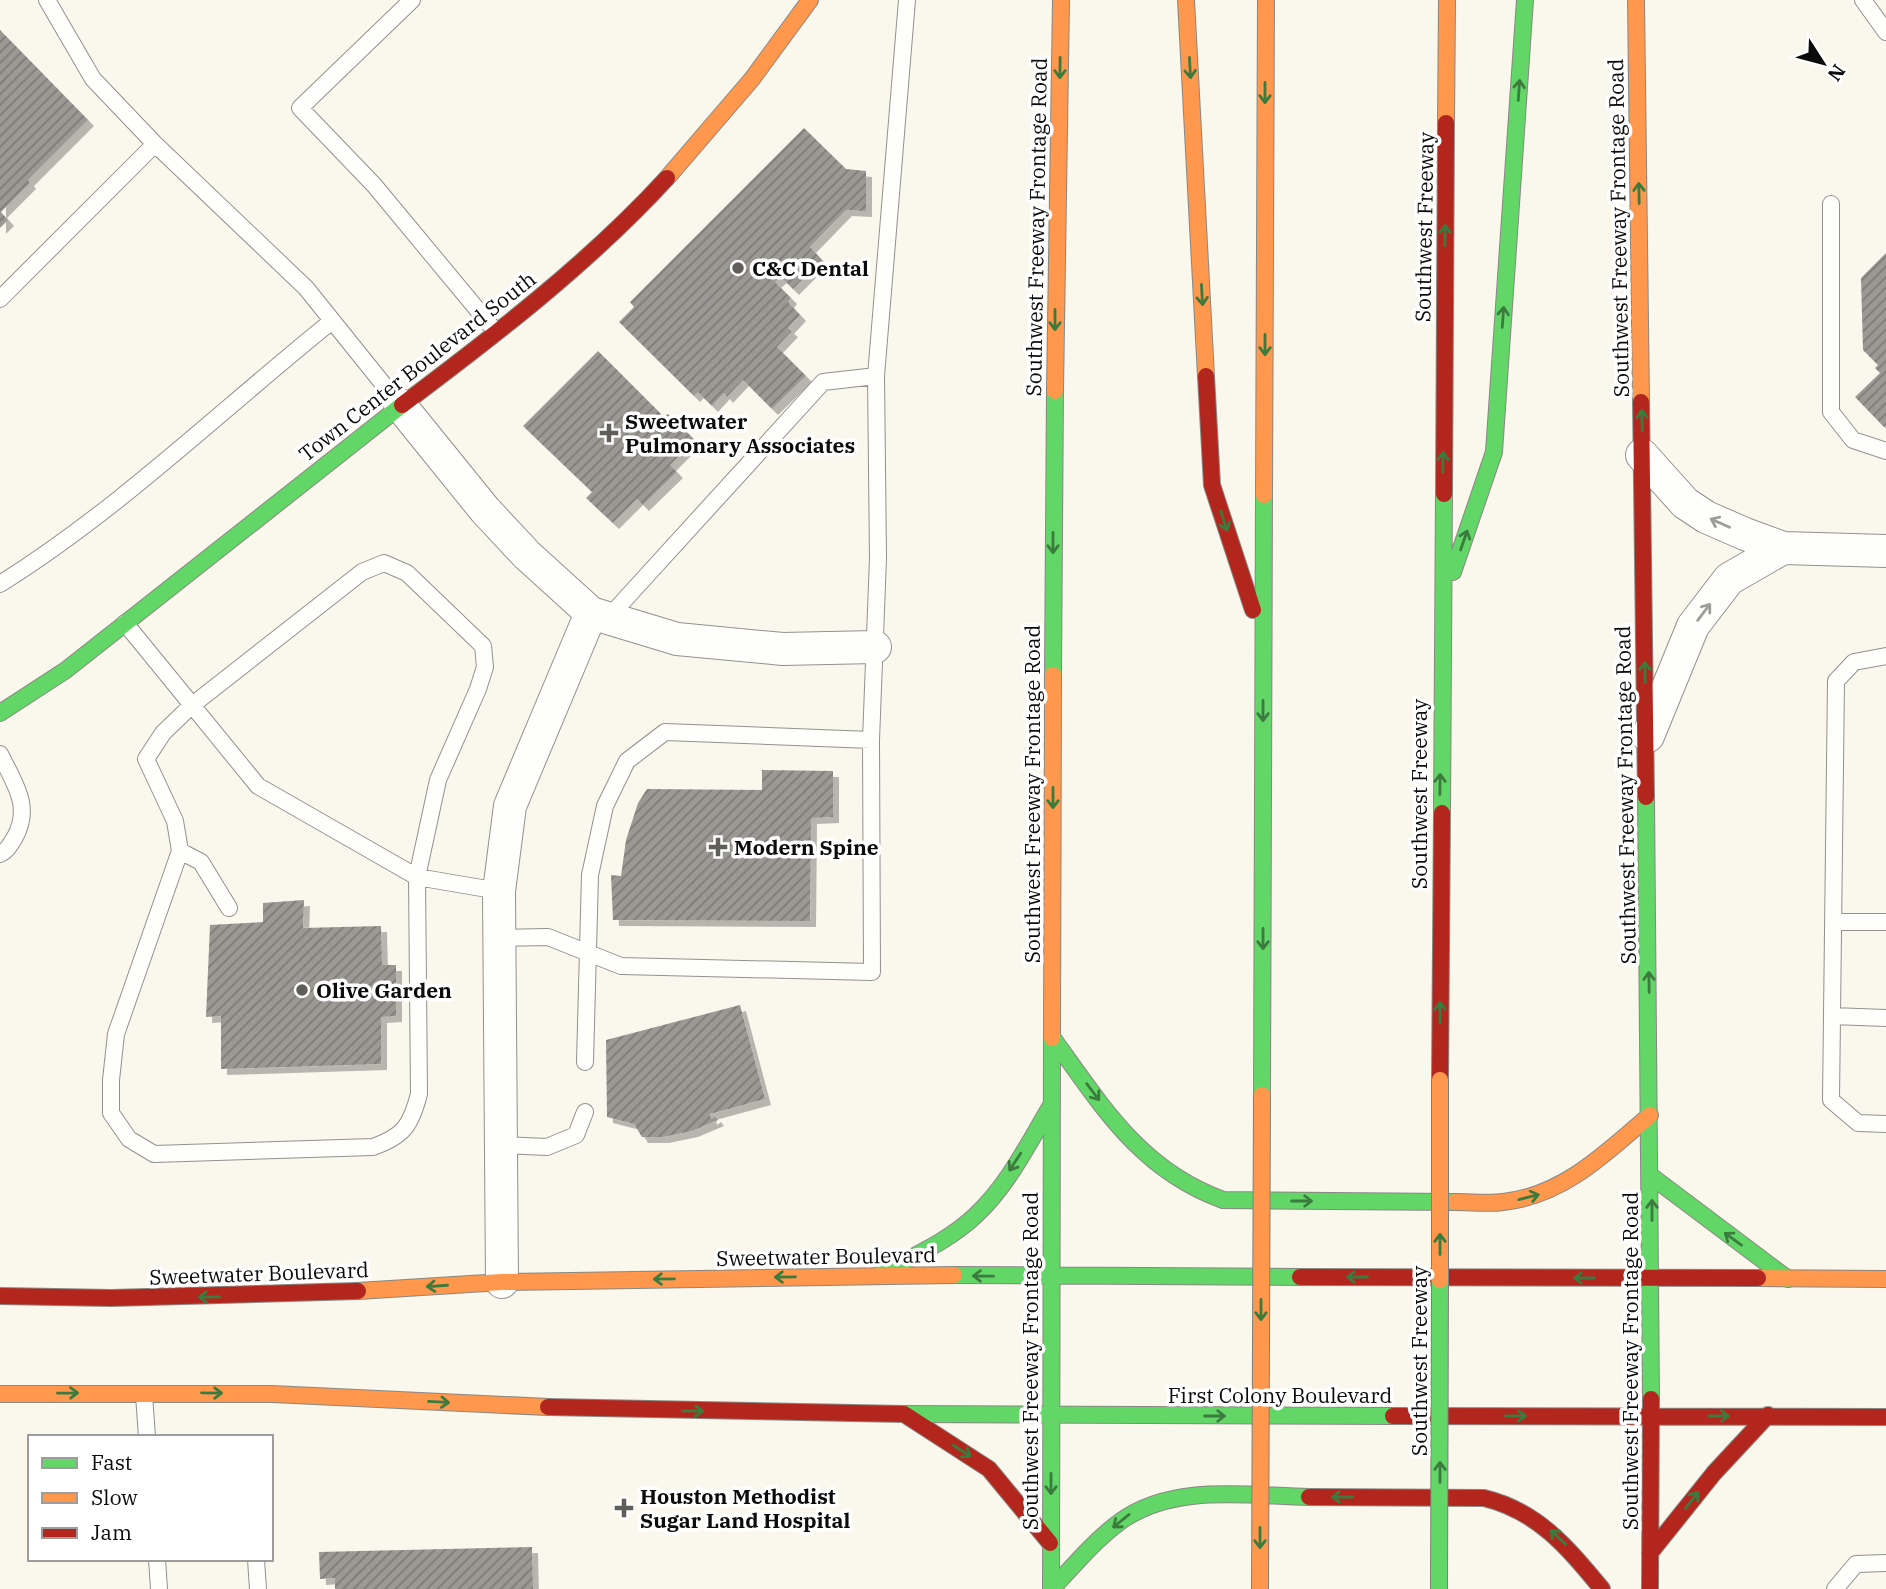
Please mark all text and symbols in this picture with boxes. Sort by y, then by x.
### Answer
north arrow [1788,28,1858,98]
one-way arrow [1053,56,1066,79]
one-way arrow [1183,56,1196,79]
street label: Southwest Freeway Frontage Road [1019,57,1053,397]
street label: Southwest Freeway Frontage Road [1601,58,1635,398]
text: N [1823,60,1851,86]
one-way arrow [1513,80,1526,102]
one-way arrow [1259,81,1272,104]
street label: Southwest Freeway [1408,131,1440,322]
one-way arrow [1632,182,1645,205]
one-way arrow [1438,224,1452,247]
place label: C&C Dental [752,254,869,282]
marker: C&C Dental [730,260,746,276]
street label: Town Center Boulevard South [293,265,541,467]
one-way arrow [1196,284,1209,306]
one-way arrow [1497,306,1510,329]
one-way arrow [1048,308,1062,331]
one-way arrow [1258,333,1272,356]
place label: Sweetwater Pulmonary Associates [625,407,855,459]
one-way arrow [1635,409,1648,432]
marker: Sweetwater Pulmonary Associates [599,423,619,443]
one-way arrow [1436,451,1450,474]
one-way arrow [1219,509,1231,531]
one-way arrow [1710,516,1731,529]
one-way arrow [1459,529,1471,551]
one-way arrow [1047,532,1060,555]
one-way arrow [1696,603,1711,622]
street label: Southwest Freeway Frontage Road [1018,624,1046,963]
street label: Southwest Freeway Frontage Road [1608,625,1642,965]
one-way arrow [1638,661,1652,684]
street label: Southwest Freeway [1405,698,1433,889]
one-way arrow [1256,699,1270,722]
one-way arrow [1433,773,1447,796]
one-way arrow [1046,786,1060,809]
place label: Modern Spine [734,833,879,861]
marker: Modern Spine [708,837,728,857]
one-way arrow [1256,927,1270,950]
one-way arrow [1642,971,1656,994]
place label: Olive Garden [316,976,452,1004]
marker: Olive Garden [294,982,310,998]
one-way arrow [1433,1000,1447,1023]
one-way arrow [1086,1082,1101,1101]
one-way arrow [1008,1151,1022,1171]
one-way arrow [1517,1190,1540,1203]
street label: Southwest Freeway Frontage Road [1016,1191,1044,1530]
street label: Southwest Freeway Frontage Road [1616,1191,1644,1530]
one-way arrow [1290,1194,1313,1208]
one-way arrow [1645,1198,1659,1221]
one-way arrow [1724,1231,1743,1246]
one-way arrow [1433,1233,1447,1256]
street label: Sweetwater Boulevard [716,1240,936,1272]
street label: Sweetwater Boulevard [149,1255,369,1291]
street label: Southwest Freeway [1405,1265,1433,1456]
one-way arrow [972,1269,995,1283]
one-way arrow [774,1270,797,1283]
one-way arrow [1345,1270,1368,1284]
one-way arrow [1573,1271,1596,1285]
one-way arrow [653,1272,676,1286]
one-way arrow [426,1280,448,1293]
one-way arrow [198,1290,221,1303]
one-way arrow [1254,1298,1268,1321]
street label: First Colony Boulevard [1168,1381,1392,1409]
one-way arrow [56,1386,79,1400]
one-way arrow [200,1386,223,1400]
one-way arrow [427,1396,450,1409]
one-way arrow [681,1404,704,1418]
one-way arrow [1203,1409,1226,1423]
one-way arrow [1504,1409,1527,1423]
one-way arrow [1707,1409,1730,1423]
legend [28,1435,273,1561]
one-way arrow [951,1444,971,1458]
text: Fast [91,1448,132,1476]
one-way arrow [1433,1461,1447,1484]
one-way arrow [1044,1472,1058,1495]
place label: Houston Methodist Sugar Land Hospital [640,1482,850,1534]
text: Slow [91,1483,138,1511]
one-way arrow [1331,1490,1354,1504]
one-way arrow [1685,1491,1700,1509]
marker: Houston Methodist Sugar Land Hospital [614,1498,634,1518]
one-way arrow [1112,1513,1131,1528]
text: Jam [91,1518,132,1546]
one-way arrow [1253,1526,1267,1549]
one-way arrow [1550,1529,1567,1546]

